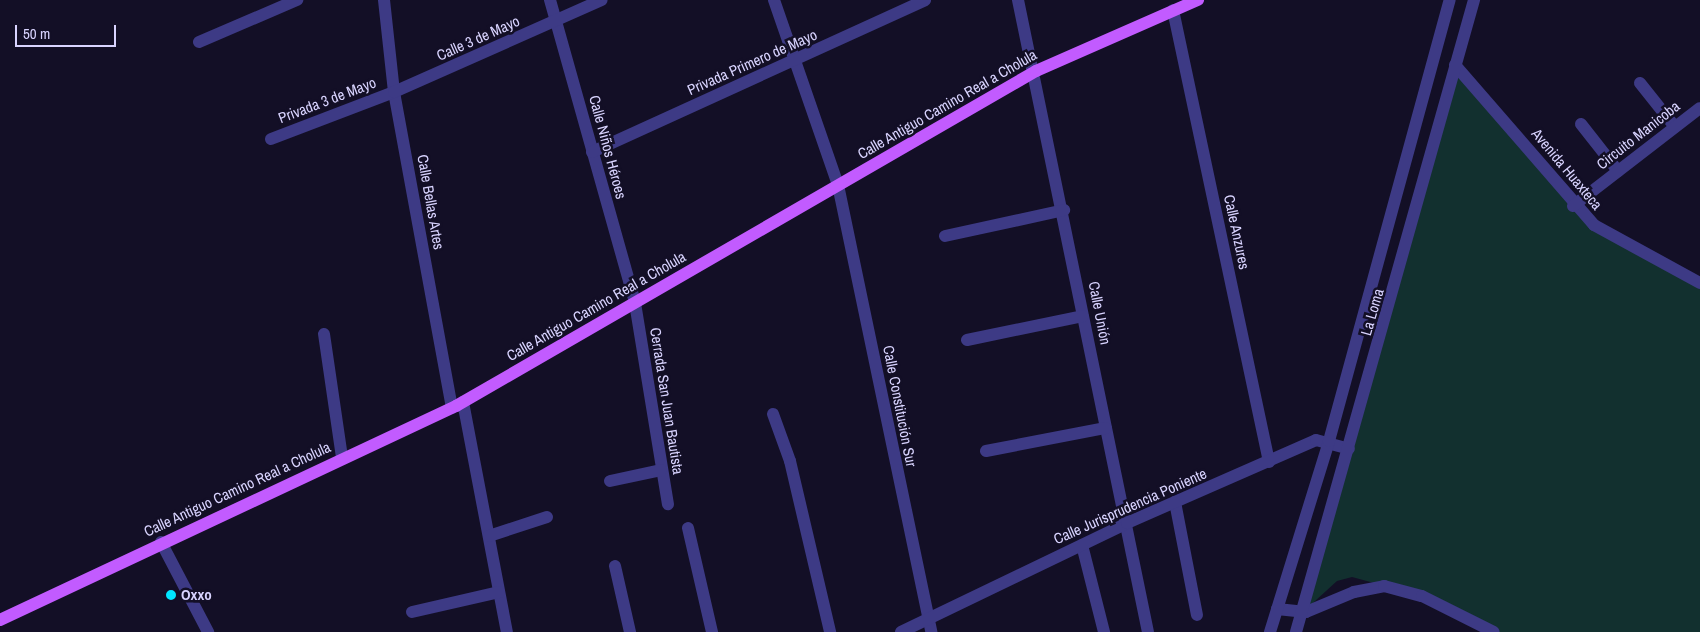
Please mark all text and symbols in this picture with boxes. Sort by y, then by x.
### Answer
street label: Calle 3 de Mayo [434,12,522,64]
scale bar [18,15,119,47]
text: 50 m [23,23,50,44]
street label: Privada Primero de Mayo [684,25,820,99]
street label: Calle Antiguo Camino Real a Cholula [854,45,1040,163]
street label: Privada 3 de Mayo [276,73,378,127]
street label: Calle Niños Héroes [586,93,630,201]
street label: Circuito Manicoba [1593,97,1683,173]
street label: Avenida Huaxteca [1528,125,1606,213]
street label: Calle Bellas Artes [414,153,448,251]
street label: Calle Anzures [1220,193,1254,271]
street label: Calle Antiguo Camino Real a Cholula [503,247,689,365]
street label: Calle Unión [1085,280,1115,346]
street label: La Loma [1357,287,1387,337]
street label: Cerrada San Juan Bautista [647,326,687,476]
street label: Calle Constitución Sur [879,344,921,468]
street label: Calle Antiguo Camino Real a Cholula [141,438,333,540]
street label: Calle Jurisprudencia Poniente [1051,464,1209,548]
place label: Oxxo [181,586,212,604]
marker: Oxxo [165,589,177,601]

